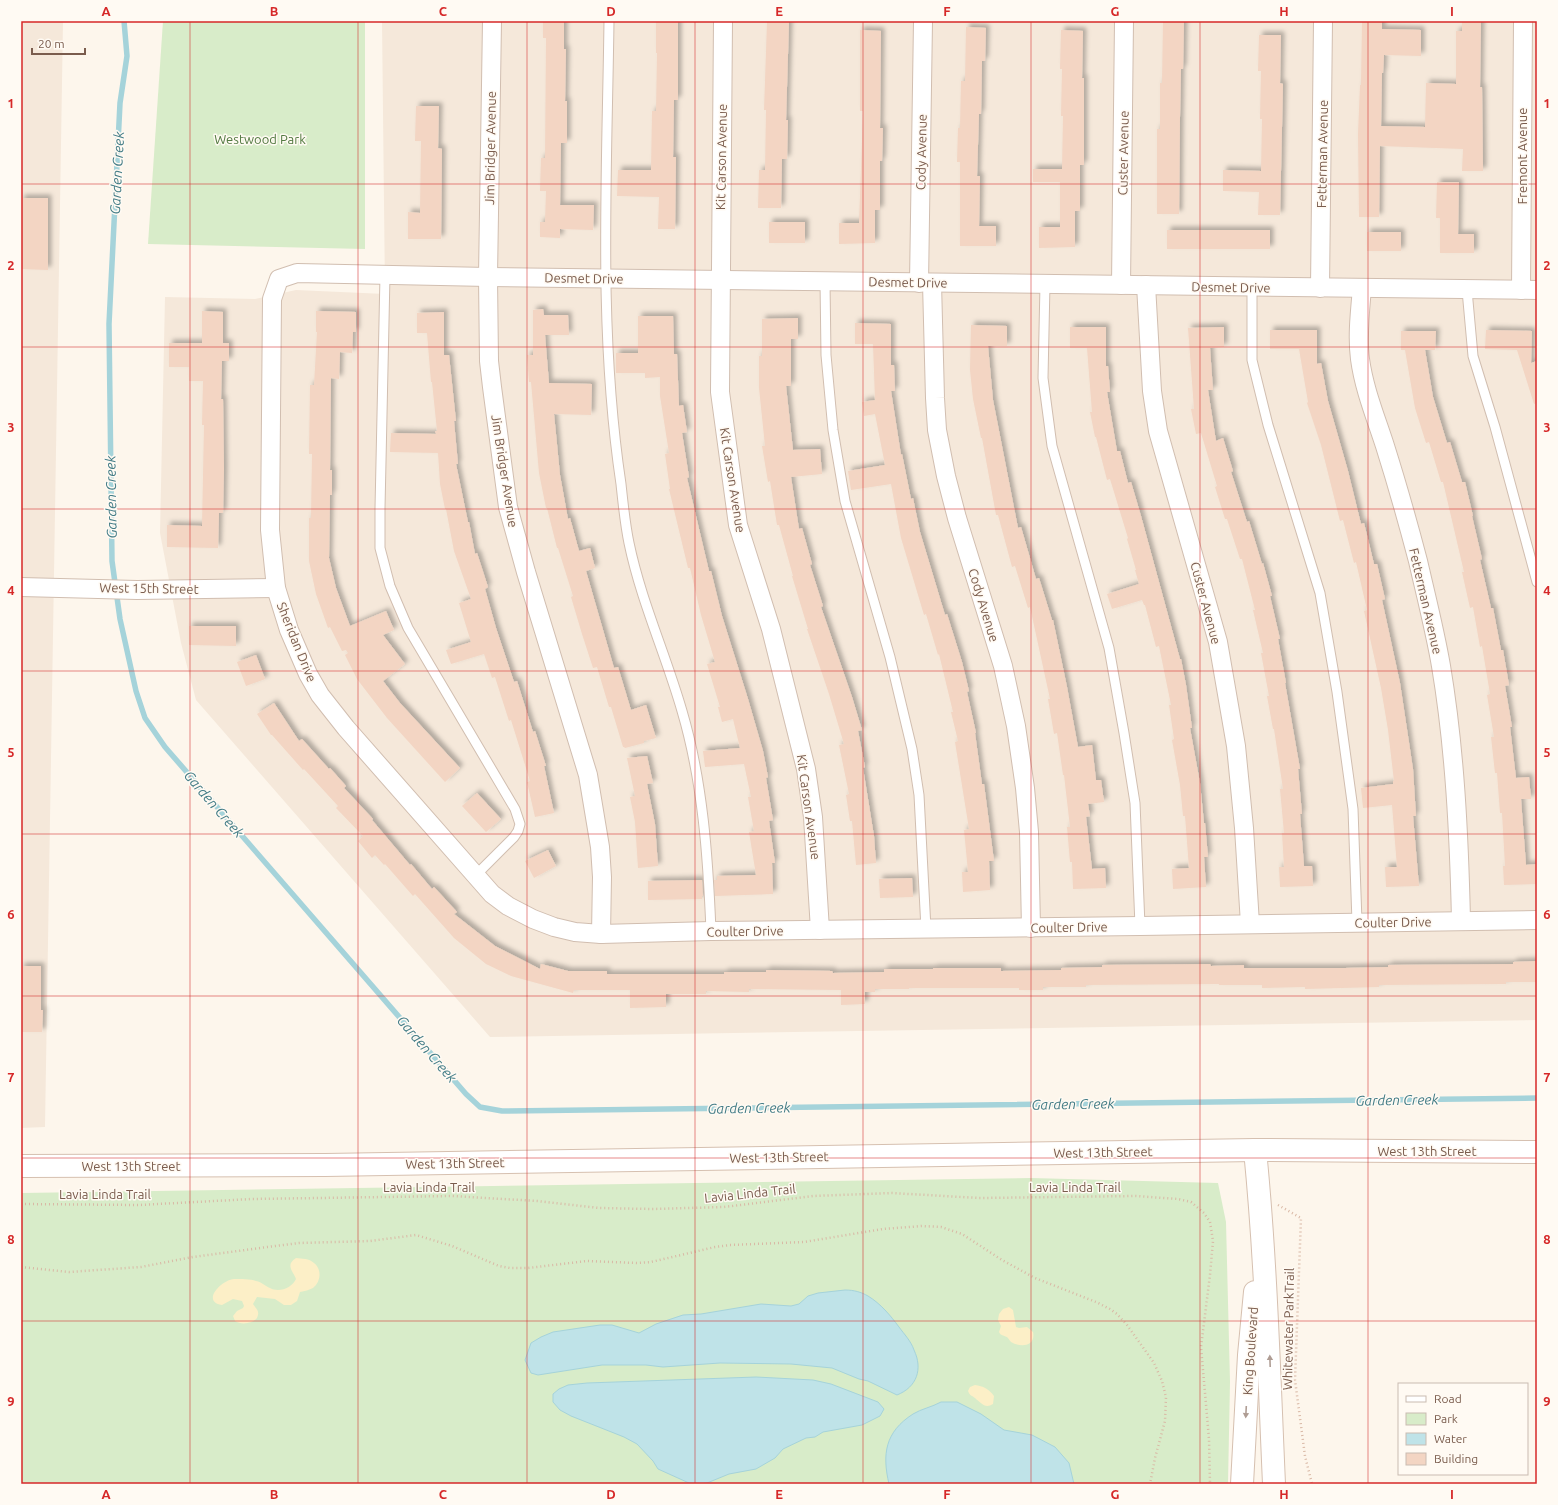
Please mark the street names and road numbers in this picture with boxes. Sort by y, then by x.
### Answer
street label: Jim Bridger Avenue [482,91,498,205]
street label: Fetterman Avenue [1314,100,1330,208]
street label: Kit Carson Avenue [713,104,729,210]
street label: Fremont Avenue [1515,108,1529,204]
street label: Custer Avenue [1115,110,1131,196]
street label: Cody Avenue [913,114,929,190]
street label: Desmet Drive [544,270,624,286]
street label: Desmet Drive [868,274,948,290]
street label: Desmet Drive [1191,279,1271,295]
street label: Jim Bridger Avenue [489,414,521,528]
street label: Kit Carson Avenue [718,426,748,534]
street label: Fetterman Avenue [1407,547,1445,655]
street label: Custer Avenue [1188,560,1224,646]
street label: Cody Avenue [966,567,1002,643]
street label: West 15th Street [99,580,199,596]
street label: Sheridan Drive [275,600,319,684]
street label: Kit Carson Avenue [795,753,823,861]
street label: Coulter Drive [1354,914,1432,930]
street label: Coulter Drive [1030,919,1108,935]
street label: Coulter Drive [706,923,784,939]
street label: West 13th Street [1053,1144,1153,1160]
street label: West 13th Street [1377,1144,1477,1158]
street label: West 13th Street [729,1149,829,1165]
street label: West 13th Street [405,1155,505,1171]
street label: West 13th Street [81,1159,181,1173]
street label: Lavia Linda Trail [383,1180,476,1194]
street label: Lavia Linda Trail [1029,1180,1122,1194]
street label: Lavia Linda Trail [704,1181,797,1205]
street label: Lavia Linda Trail [59,1187,152,1201]
street label: Whitewater ParkTrail [1280,1267,1296,1390]
street label: King Boulevard [1240,1306,1260,1396]

